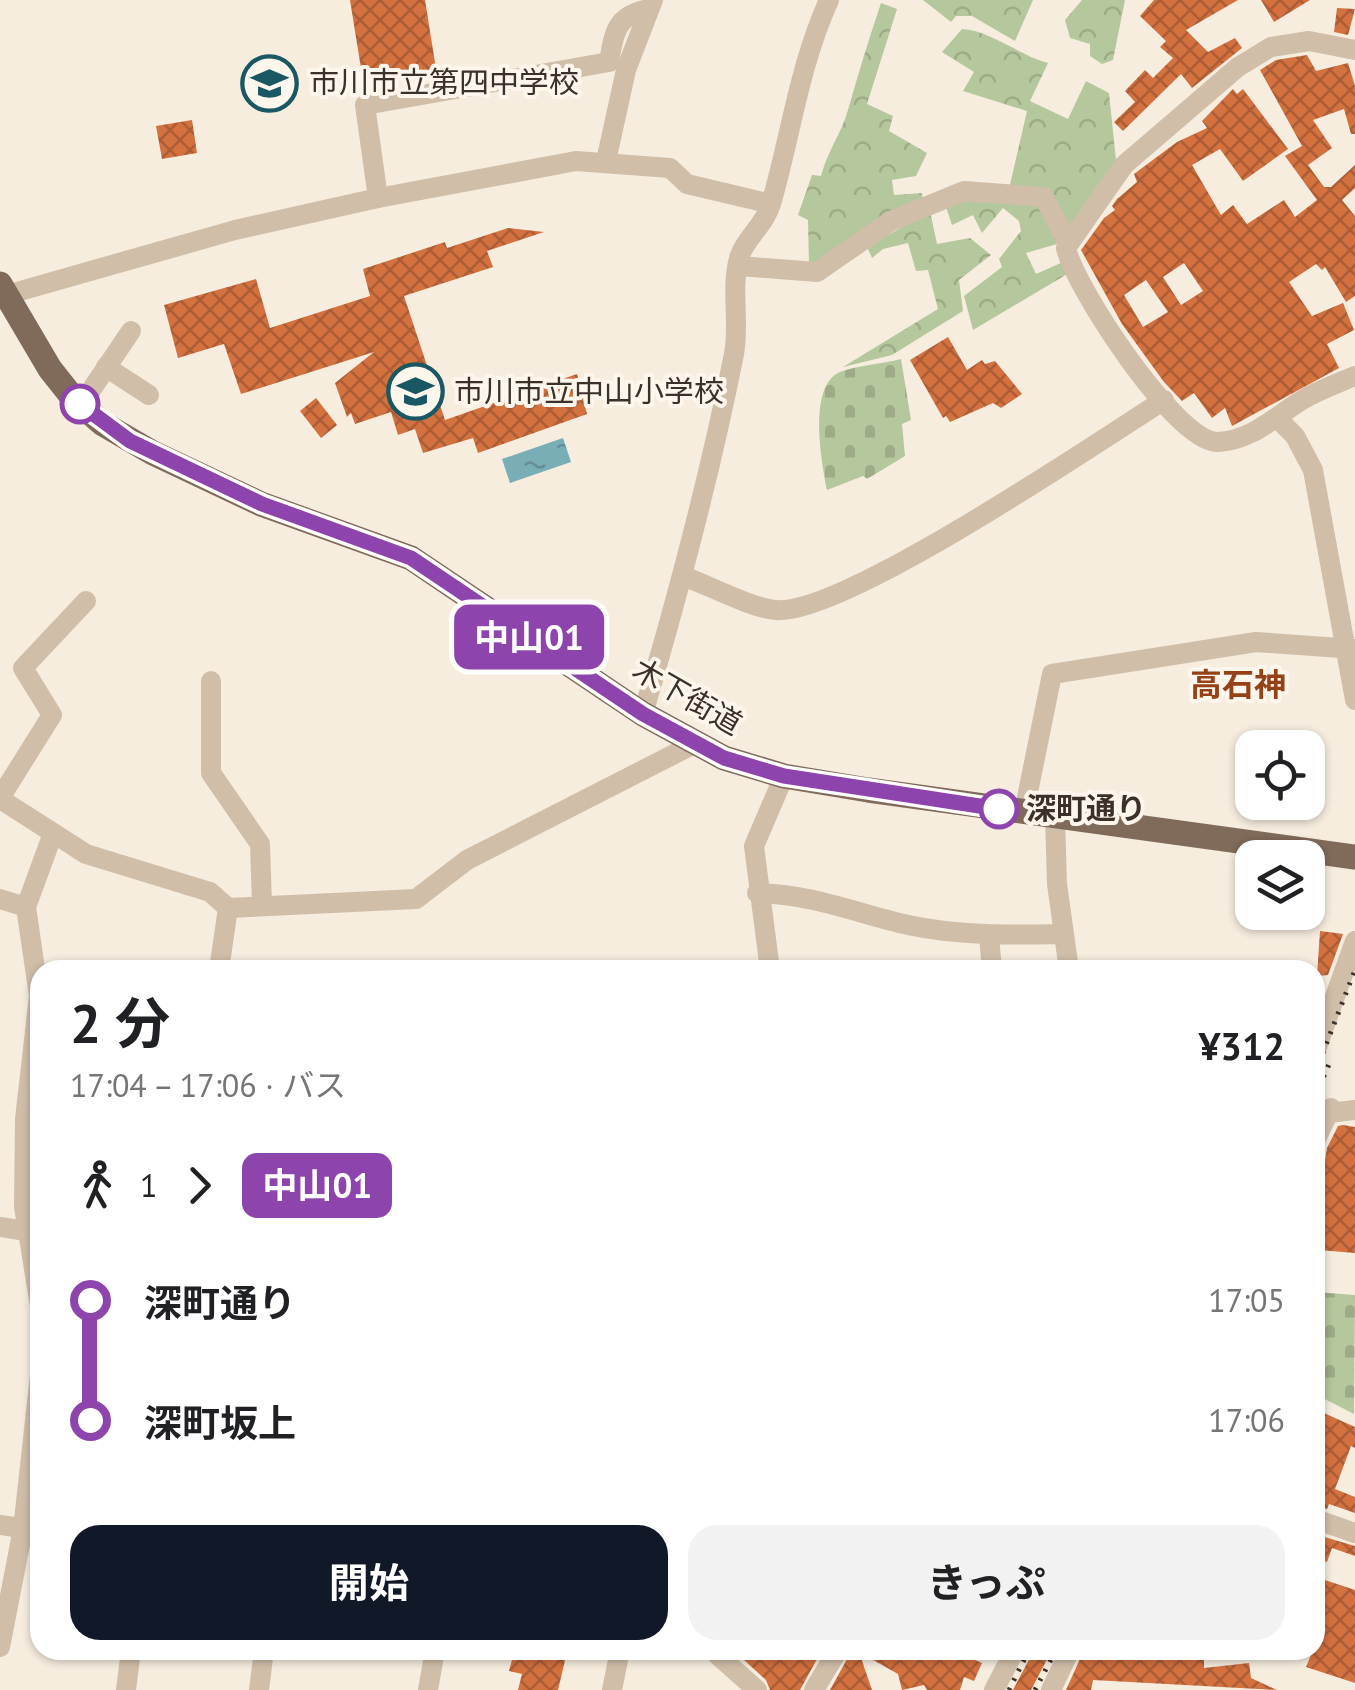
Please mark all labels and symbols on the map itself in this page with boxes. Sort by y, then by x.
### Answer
school or university icon: 市川市立第四中学校 [240,53,300,113]
place label: 市川市立第四中学校 [309,62,579,101]
school or university icon: 市川市立中山小学校 [385,362,445,422]
place label: 市川市立中山小学校 [454,371,724,410]
unlabelled marker [61,385,99,423]
line badge: 中山01 [459,604,599,670]
street label: 木下街道 [626,649,749,743]
district label: 高石神 [1190,663,1286,705]
place label: 深町通り [1026,788,1146,827]
marker: 深町通り [980,790,1018,828]

